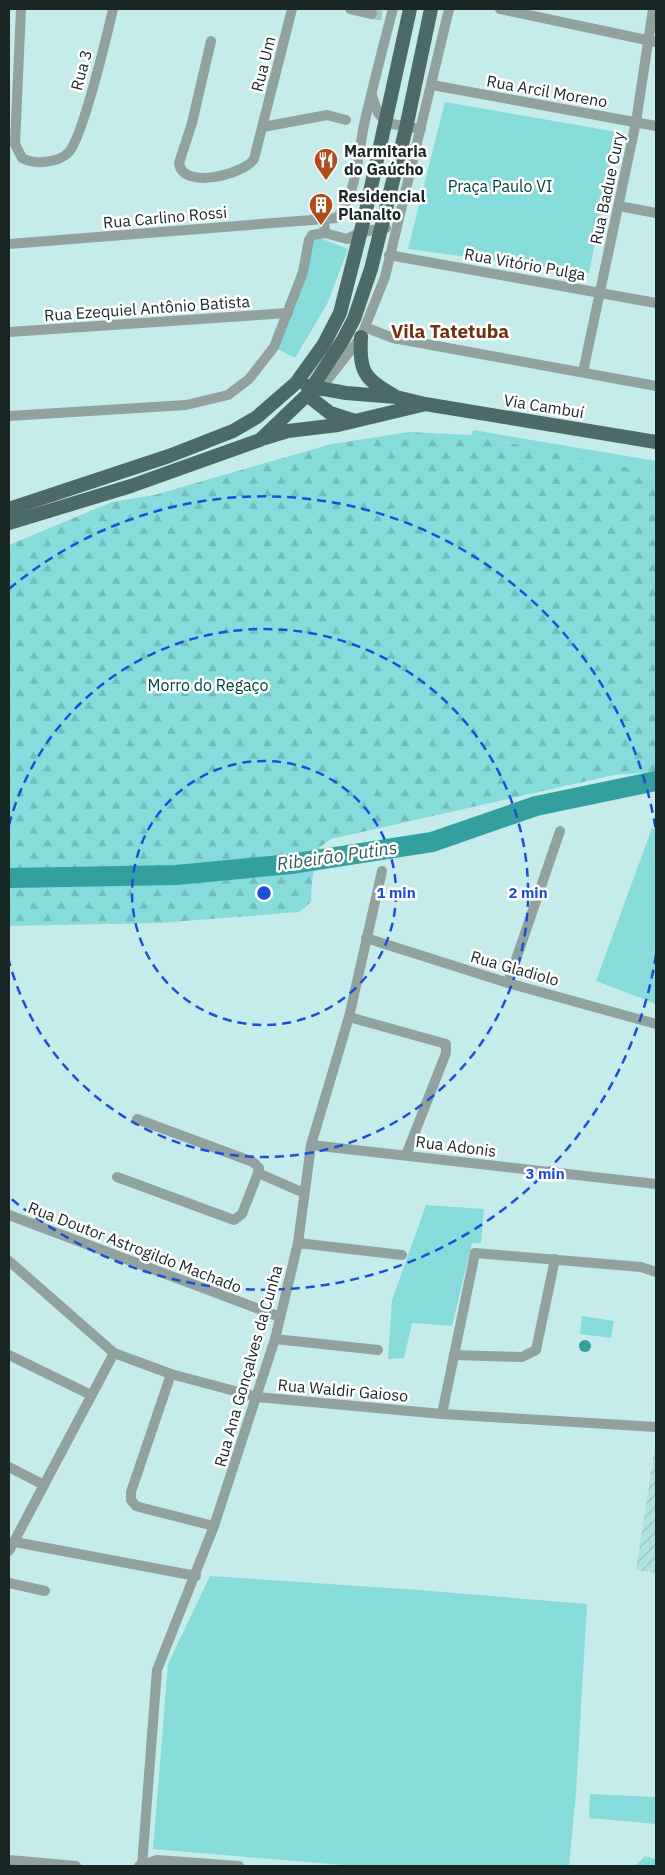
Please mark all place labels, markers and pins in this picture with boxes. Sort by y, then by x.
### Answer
place label: Marmitaria do Gaúcho [344,141,427,179]
restaurant icon: Marmitaria do Gaúcho [313,147,339,181]
place label: Residencial Planalto [338,186,425,224]
building icon: Residencial Planalto [308,192,334,226]
centre of rings [255,884,273,902]

